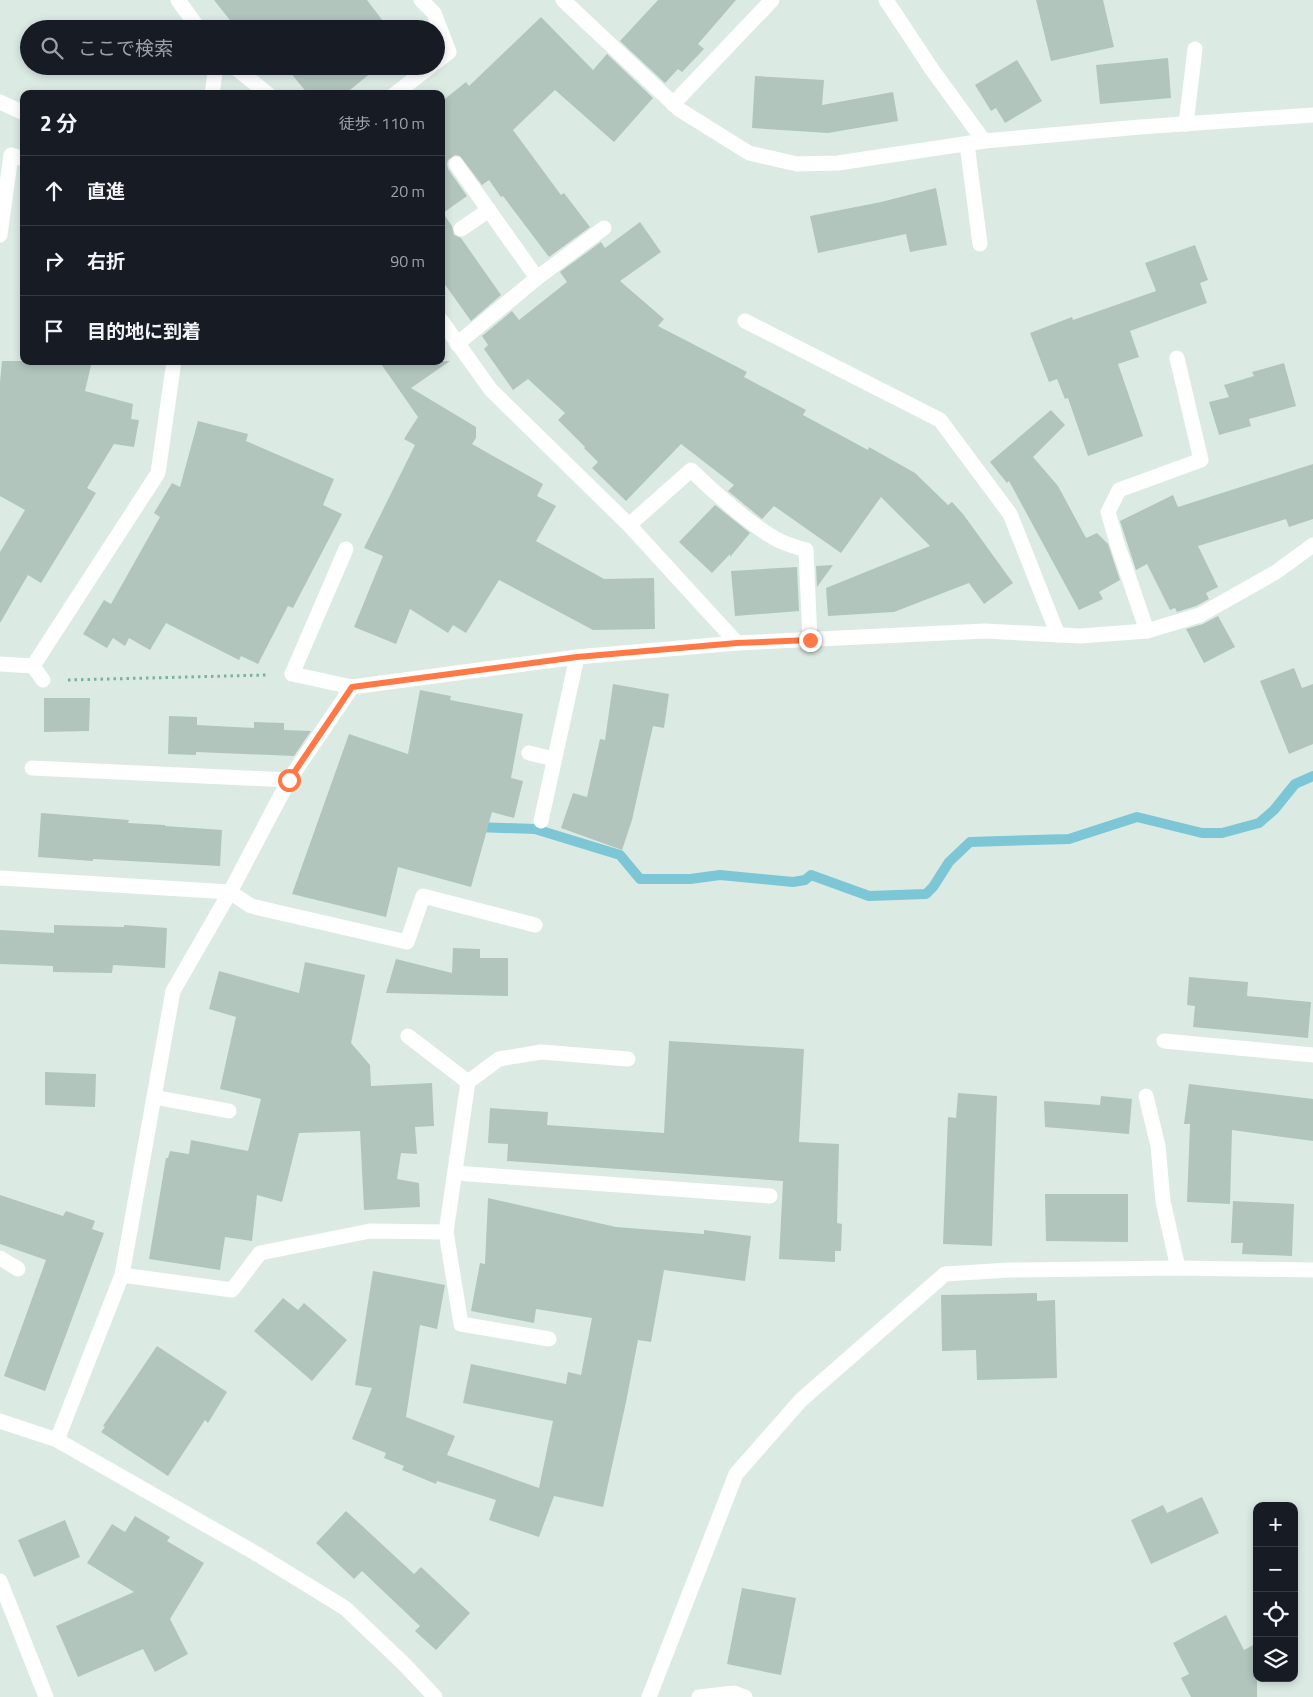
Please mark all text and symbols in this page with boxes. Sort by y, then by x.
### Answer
search box [20,20,445,75]
text: ここで検索 [78,33,173,62]
icon: search [38,34,66,62]
text: 2 分 [40,107,77,139]
text: 徒歩 · 110 m [339,111,425,135]
text: 直進 [87,176,125,205]
icon: ahead [40,177,68,205]
text: 20 m [390,179,425,203]
text: 右折 [87,246,125,275]
icon: right [40,247,68,275]
text: 90 m [390,249,425,273]
text: 目的地に到着 [87,316,201,345]
icon: arrive [40,317,68,345]
route end [799,629,822,652]
route start [278,769,301,792]
map controls [1253,1502,1298,1682]
button: + [1253,1502,1298,1547]
button: − [1253,1547,1298,1592]
button: locate [1253,1592,1298,1637]
button: layers [1253,1637,1298,1682]

